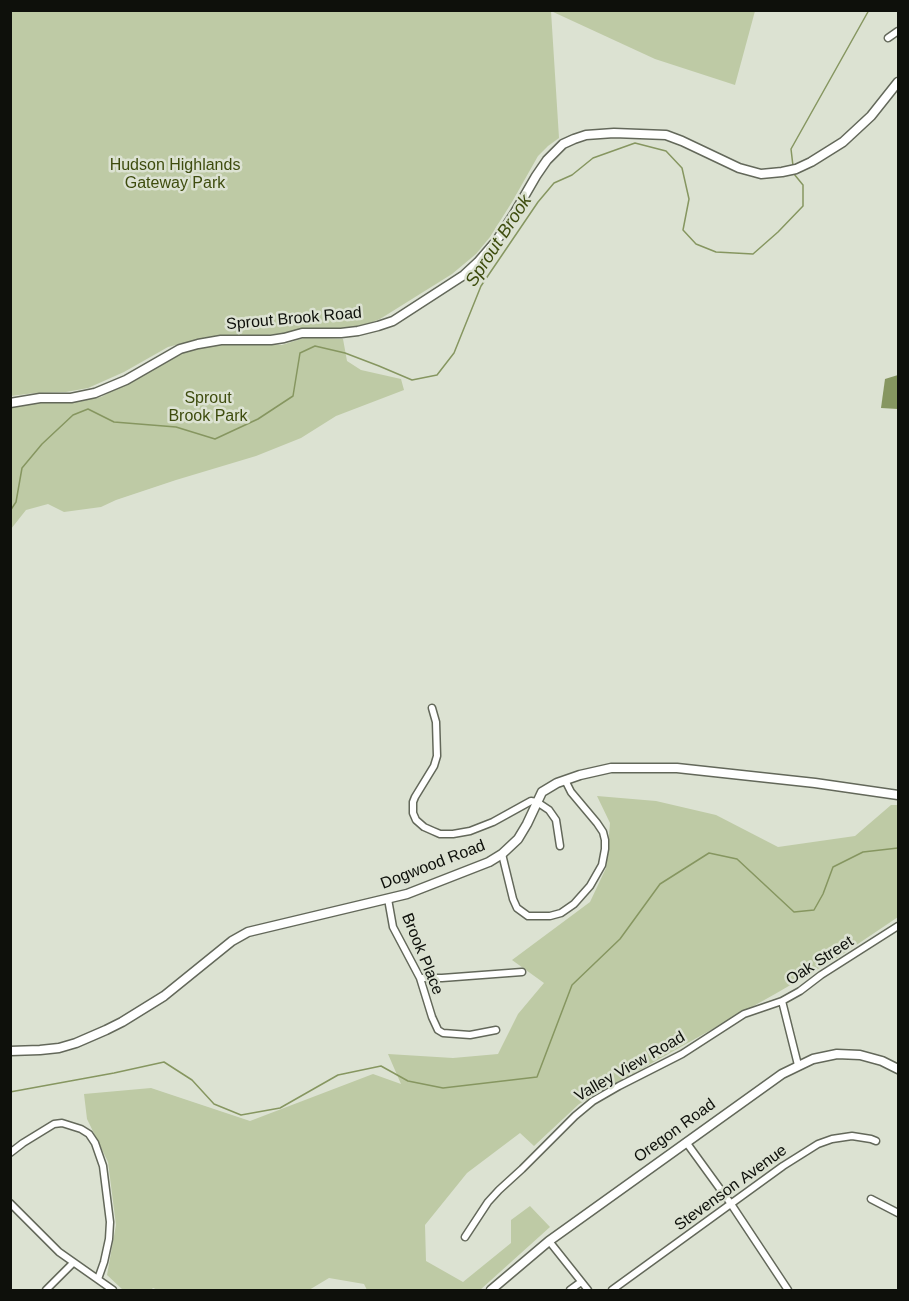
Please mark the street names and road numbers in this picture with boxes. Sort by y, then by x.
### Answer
street label: Sprout Brook Road [225,304,363,334]
street label: Dogwood Road [378,836,488,894]
street label: Brook Place [397,910,447,998]
street label: Oak Street [783,932,857,990]
street label: Valley View Road [572,1028,688,1106]
street label: Oregon Road [630,1095,720,1167]
street label: Stevenson Avenue [671,1141,791,1235]

